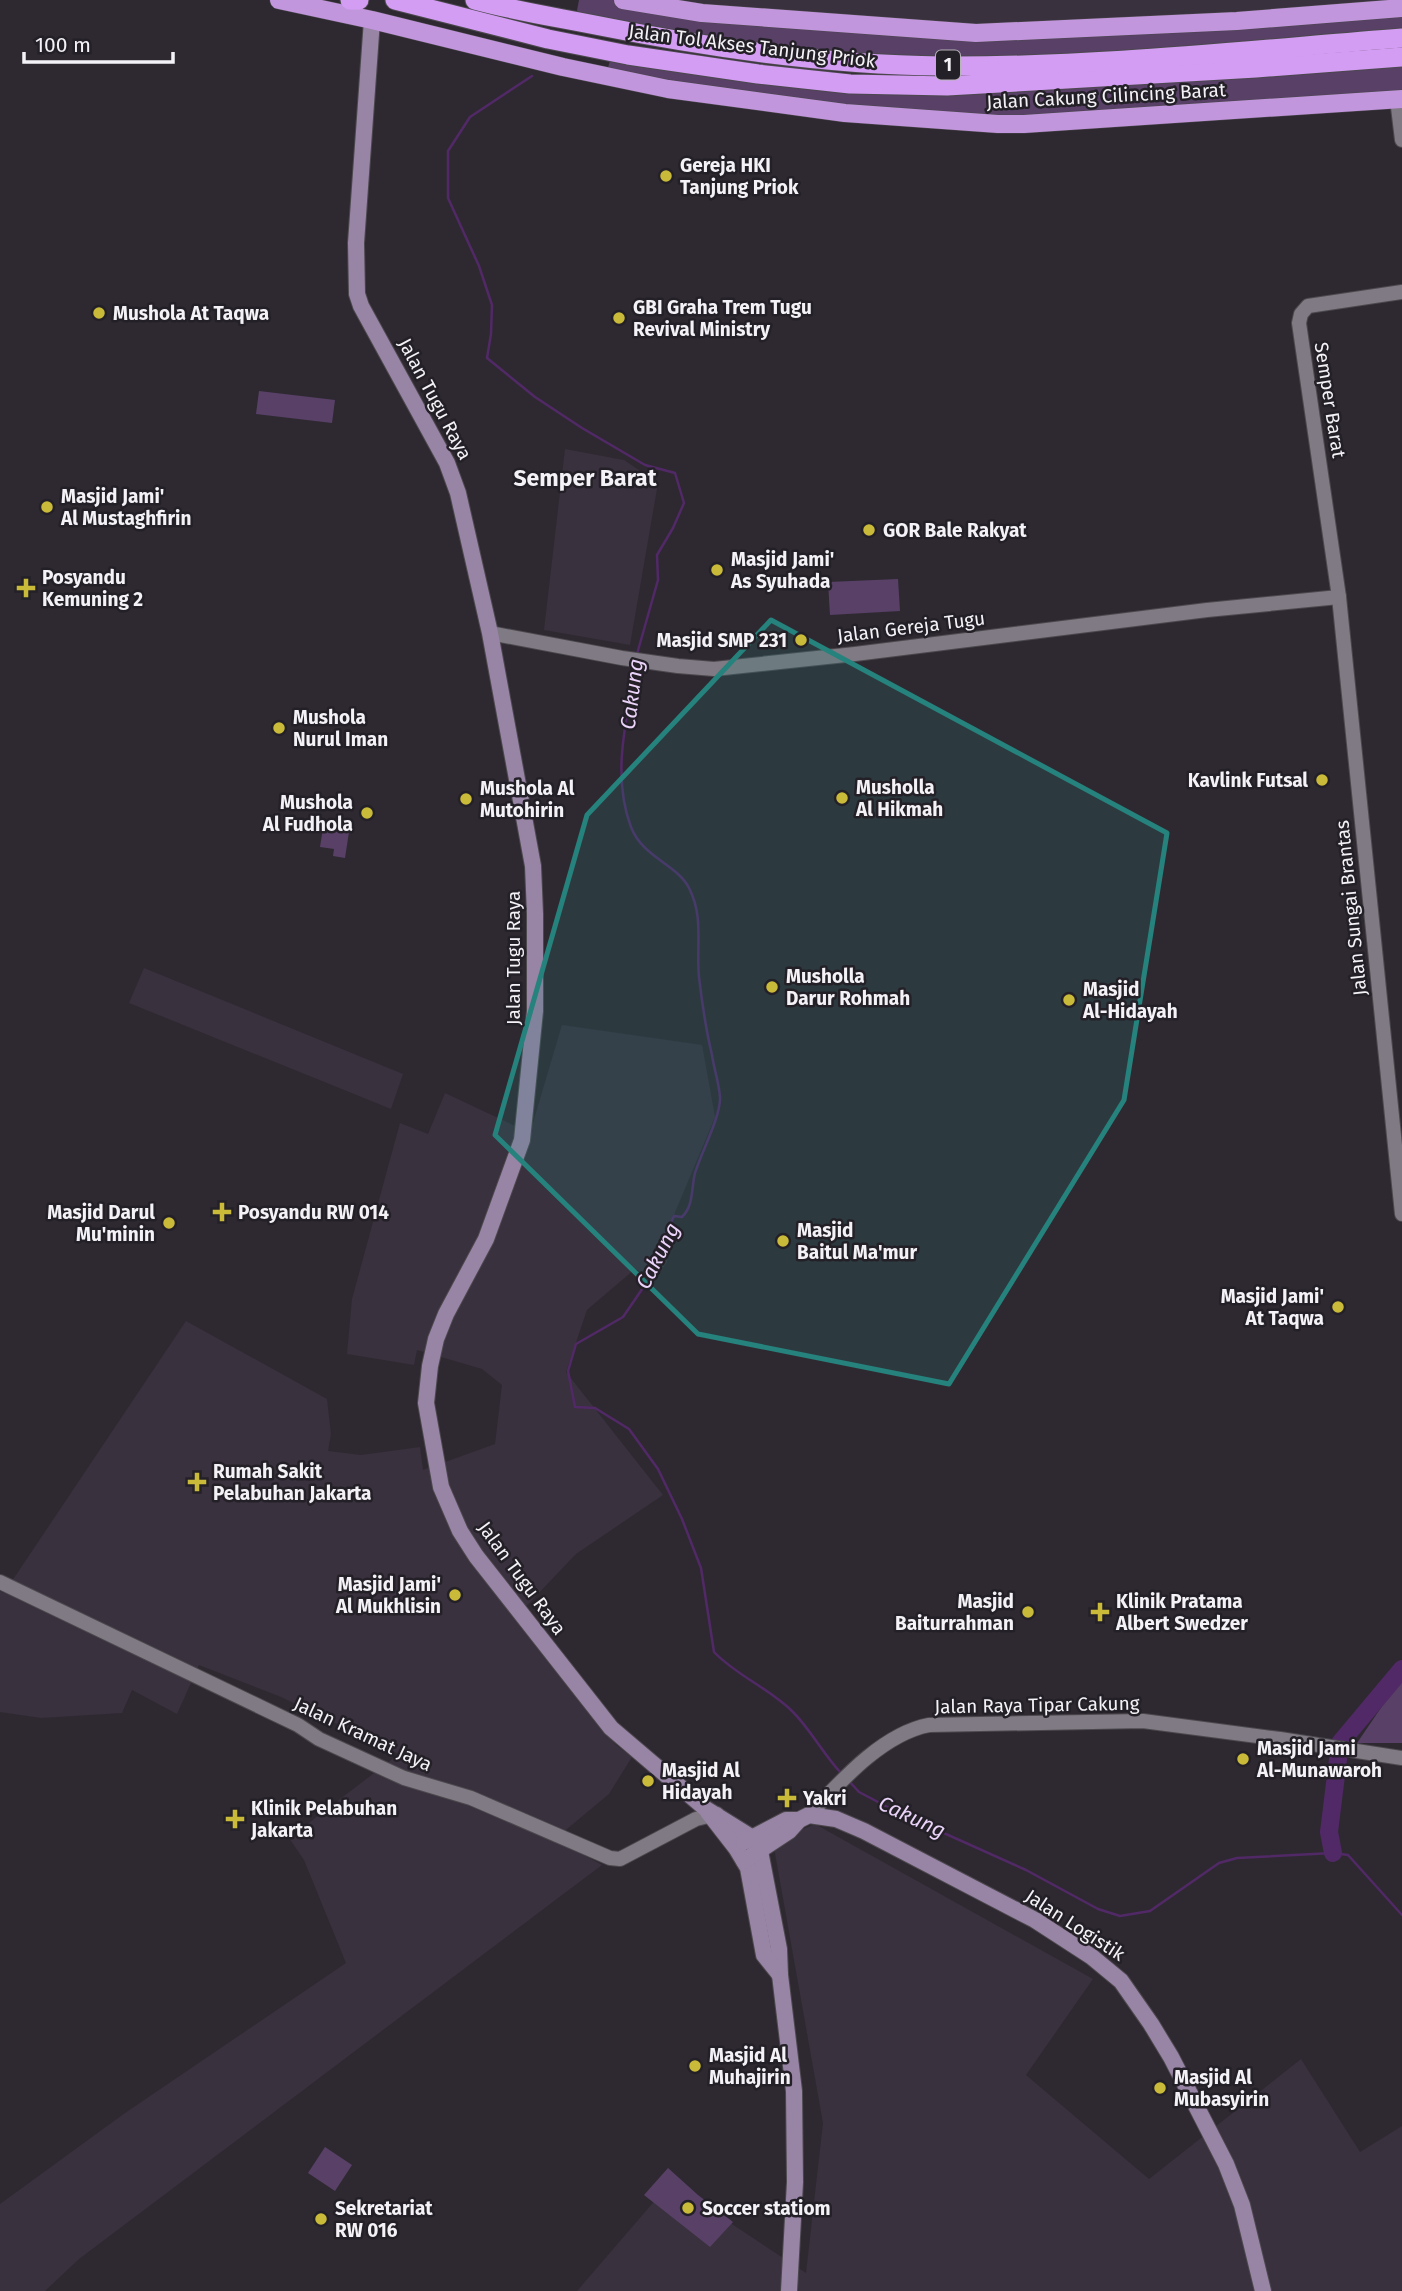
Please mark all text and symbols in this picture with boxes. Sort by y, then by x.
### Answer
street label: Jalan Tol Akses Tanjung Priok [627,19,877,73]
scale bar [24,21,173,65]
text: 100 m [35,32,91,58]
road number: 1 [936,51,960,80]
street label: Jalan Cakung Cilincing Barat [986,78,1226,114]
place label: Gereja HKI Tanjung Priok [680,154,799,199]
marker: Gereja HKI Tanjung Priok [658,168,674,184]
place label: GBI Graha Trem Tugu Revival Ministry [633,296,812,341]
place label: Mushola At Taqwa [113,302,269,325]
marker: Mushola At Taqwa [91,305,107,321]
marker: GBI Graha Trem Tugu Revival Ministry [611,310,627,326]
street label: Jalan Tugu Raya [393,334,477,464]
street label: Semper Barat [1310,341,1351,460]
district label: Semper Barat [513,464,658,492]
place label: Masjid Jami' Al Mustaghfirin [60,485,191,530]
marker: Masjid Jami' Al Mustaghfirin [39,499,55,515]
place label: GOR Bale Rakyat [883,519,1027,542]
marker: GOR Bale Rakyat [861,522,877,538]
place label: Masjid Jami' As Syuhada [730,548,834,593]
marker: Masjid Jami' As Syuhada [709,562,725,578]
place label: Posyandu Kemuning 2 [42,566,143,611]
marker: Posyandu Kemuning 2 [16,578,36,598]
street label: Jalan Gereja Tugu [836,607,986,647]
place label: Masjid SMP 231 [657,629,787,652]
marker: Masjid SMP 231 [793,632,809,648]
water label: Cakung [615,657,649,731]
place label: Mushola Nurul Iman [293,706,388,751]
marker: Mushola Nurul Iman [271,720,287,736]
place label: Kavlink Futsal [1188,769,1308,792]
marker: Kavlink Futsal [1314,772,1330,788]
place label: Musholla Al Hikmah [855,776,943,821]
place label: Mushola Al Mutohirin [480,777,575,822]
marker: Musholla Al Hikmah [834,790,850,806]
place label: Mushola Al Fudhola [262,791,353,836]
marker: Mushola Al Mutohirin [458,791,474,807]
marker: Mushola Al Fudhola [359,805,375,821]
street label: Jalan Sungai Brantas [1330,819,1372,997]
street label: Jalan Tugu Raya [502,891,525,1025]
place label: Musholla Darur Rohmah [786,965,910,1010]
place label: Masjid Al-Hidayah [1082,978,1178,1023]
marker: Musholla Darur Rohmah [764,979,780,995]
marker: Masjid Al-Hidayah [1061,992,1077,1008]
place label: Masjid Darul Mu'minin [47,1201,155,1246]
place label: Posyandu RW 014 [238,1201,389,1224]
marker: Posyandu RW 014 [212,1202,232,1222]
marker: Masjid Darul Mu'minin [161,1215,177,1231]
water label: Cakung [630,1218,686,1294]
place label: Masjid Baitul Ma'mur [797,1219,917,1264]
marker: Masjid Baitul Ma'mur [775,1233,791,1249]
place label: Masjid Jami' At Taqwa [1221,1285,1324,1330]
marker: Masjid Jami' At Taqwa [1330,1299,1346,1315]
place label: Rumah Sakit Pelabuhan Jakarta [213,1460,372,1505]
marker: Rumah Sakit Pelabuhan Jakarta [187,1472,207,1492]
street label: Jalan Tugu Raya [473,1517,571,1639]
place label: Masjid Jami' Al Mukhlisin [335,1573,441,1618]
marker: Masjid Jami' Al Mukhlisin [447,1587,463,1603]
place label: Masjid Baiturrahman [895,1590,1014,1635]
place label: Klinik Pratama Albert Swedzer [1115,1590,1248,1635]
marker: Klinik Pratama Albert Swedzer [1090,1602,1110,1622]
marker: Masjid Baiturrahman [1020,1604,1036,1620]
street label: Jalan Kramat Jaya [290,1692,436,1776]
street label: Jalan Raya Tipar Cakung [934,1692,1140,1718]
place label: Masjid Jami Al-Munawaroh [1256,1737,1382,1782]
marker: Masjid Jami Al-Munawaroh [1235,1751,1251,1767]
place label: Masjid Al Hidayah [662,1759,740,1804]
marker: Masjid Al Hidayah [640,1773,656,1789]
place label: Yakri [802,1787,847,1810]
marker: Yakri [777,1788,797,1808]
water label: Cakung [874,1790,950,1844]
place label: Klinik Pelabuhan Jakarta [250,1797,397,1842]
marker: Klinik Pelabuhan Jakarta [225,1809,245,1829]
street label: Jalan Logistik [1021,1884,1129,1966]
place label: Masjid Al Muhajirin [709,2044,791,2089]
marker: Masjid Al Muhajirin [687,2058,703,2074]
place label: Masjid Al Mubasyirin [1174,2066,1269,2111]
marker: Masjid Al Mubasyirin [1152,2080,1168,2096]
place label: Sekretariat RW 016 [335,2197,433,2242]
place label: Soccer statiom [702,2197,831,2220]
marker: Soccer statiom [680,2200,696,2216]
marker: Sekretariat RW 016 [313,2211,329,2227]

